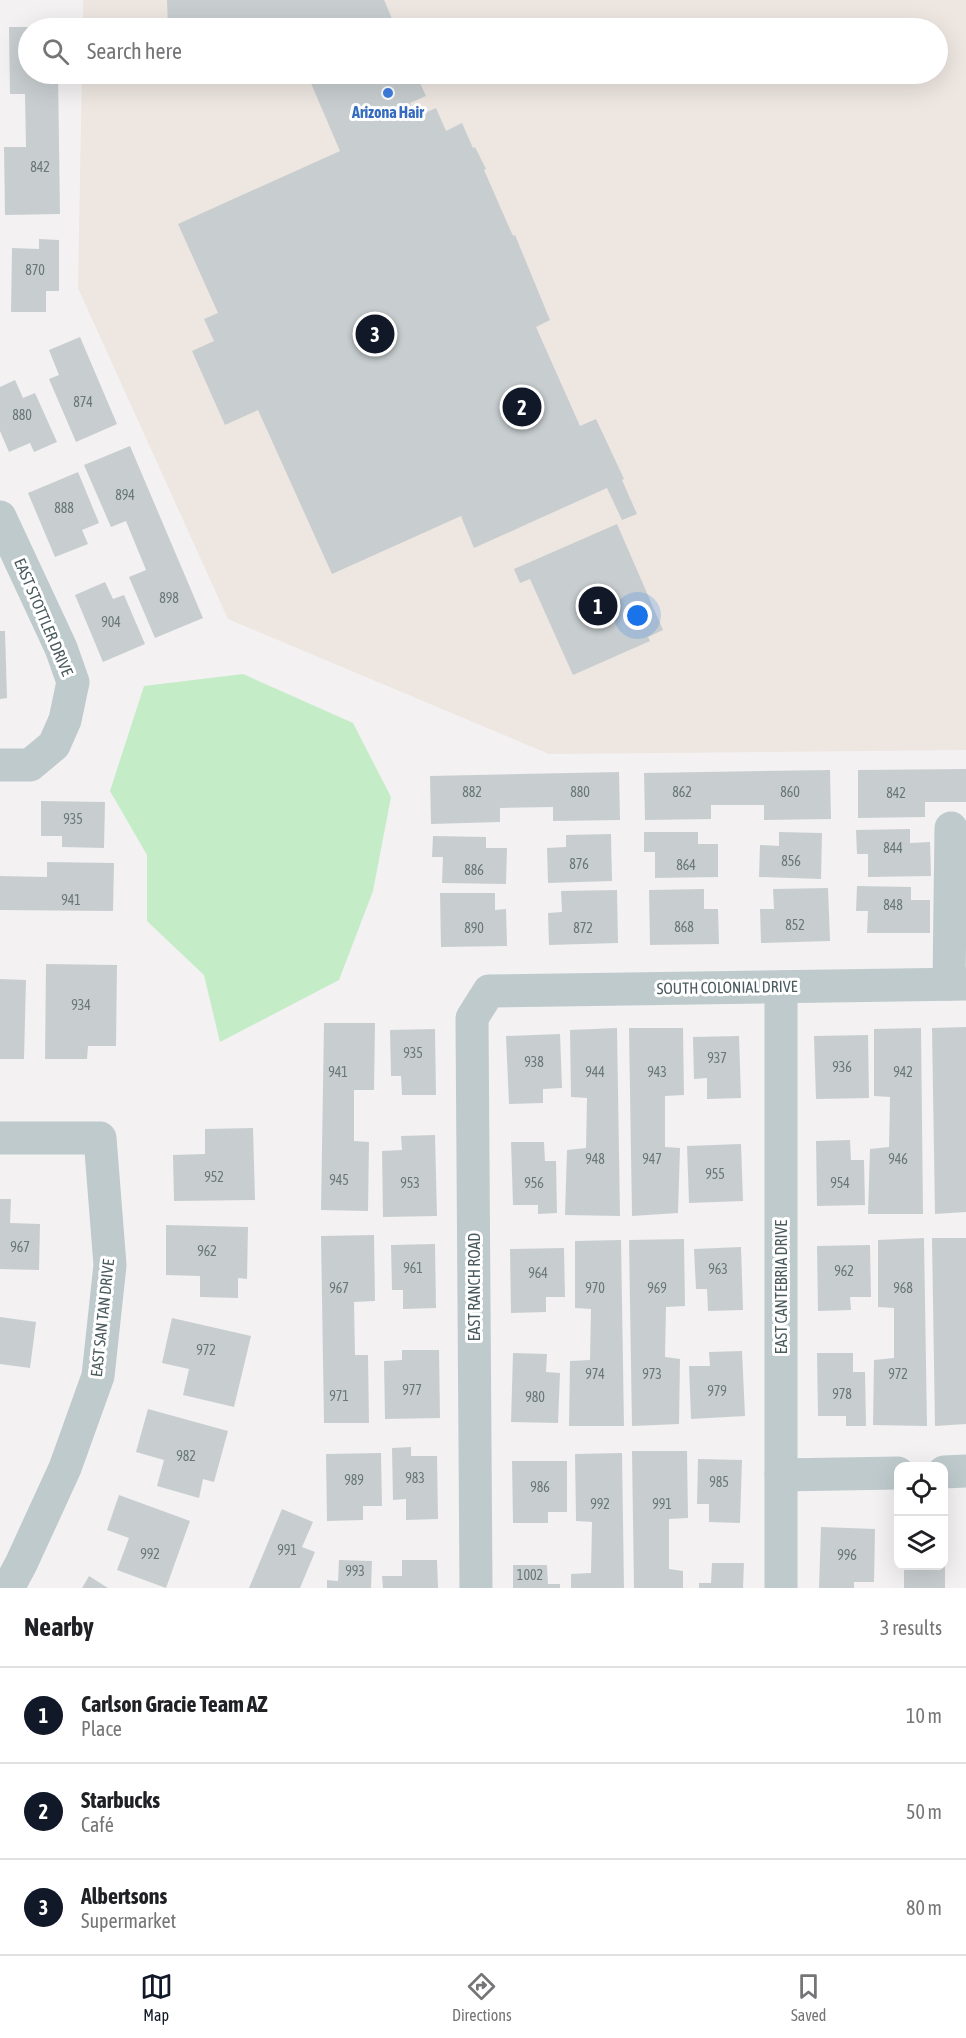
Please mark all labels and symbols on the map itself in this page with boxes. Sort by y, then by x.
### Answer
marker: Arizona Hair [381,86,395,100]
place label: Arizona Hair [351,103,424,121]
house number: 842 [30,159,50,175]
house number: 870 [25,262,45,278]
pin: 3 [356,312,394,356]
pin: 2 [502,384,542,430]
house number: 874 [73,394,93,410]
house number: 880 [12,407,32,423]
house number: 894 [115,487,135,503]
house number: 888 [54,500,74,516]
street label: EAST STOTTLER DRIVE [11,555,77,679]
pin: 1 [578,584,618,628]
house number: 898 [159,590,179,606]
your location [623,601,652,630]
house number: 904 [101,614,121,630]
house number: 882 [462,784,482,800]
house number: 880 [570,784,590,800]
house number: 862 [672,784,692,800]
house number: 860 [780,784,800,800]
house number: 842 [886,785,906,801]
house number: 935 [63,811,83,827]
house number: 844 [883,840,903,856]
house number: 856 [781,853,801,869]
house number: 876 [569,856,589,872]
house number: 864 [676,857,696,873]
house number: 886 [464,862,484,878]
house number: 941 [61,892,81,908]
house number: 848 [883,897,903,913]
house number: 852 [785,917,805,933]
house number: 868 [674,919,694,935]
house number: 890 [464,920,484,936]
house number: 872 [573,920,593,936]
street label: SOUTH COLONIAL DRIVE [656,977,798,997]
house number: 934 [71,997,91,1013]
house number: 935 [403,1045,423,1061]
house number: 937 [707,1050,727,1066]
house number: 938 [524,1054,544,1070]
house number: 936 [832,1059,852,1075]
house number: 941 [328,1064,348,1080]
house number: 944 [585,1064,605,1080]
house number: 943 [647,1064,667,1080]
house number: 942 [893,1064,913,1080]
house number: 948 [585,1151,605,1167]
house number: 947 [642,1151,662,1167]
house number: 946 [888,1151,908,1167]
house number: 955 [705,1166,725,1182]
house number: 952 [204,1169,224,1185]
house number: 945 [329,1172,349,1188]
house number: 953 [400,1175,420,1191]
house number: 956 [524,1175,544,1191]
house number: 954 [830,1175,850,1191]
street label: EAST CANTEBRIA DRIVE [772,1220,790,1354]
street label: EAST RANCH ROAD [465,1233,483,1341]
house number: 967 [10,1239,30,1255]
house number: 962 [197,1243,217,1259]
street label: EAST SAN TAN DRIVE [87,1258,117,1378]
house number: 961 [403,1260,423,1276]
house number: 963 [708,1261,728,1277]
house number: 962 [834,1263,854,1279]
house number: 964 [528,1265,548,1281]
house number: 967 [329,1280,349,1296]
house number: 970 [585,1280,605,1296]
house number: 969 [647,1280,667,1296]
house number: 968 [893,1280,913,1296]
house number: 972 [196,1342,216,1358]
house number: 974 [585,1366,605,1382]
house number: 973 [642,1366,662,1382]
house number: 972 [888,1366,908,1382]
house number: 977 [402,1382,422,1398]
house number: 979 [707,1383,727,1399]
house number: 978 [832,1386,852,1402]
house number: 971 [329,1388,349,1404]
house number: 980 [525,1389,545,1405]
house number: 982 [176,1448,196,1464]
house number: 983 [405,1470,425,1486]
house number: 989 [344,1472,364,1488]
house number: 985 [709,1474,729,1490]
house number: 986 [530,1479,550,1495]
house number: 992 [590,1496,610,1512]
house number: 991 [652,1496,672,1512]
house number: 991 [277,1542,297,1558]
house number: 992 [140,1546,160,1562]
house number: 996 [837,1547,857,1563]
house number: 993 [345,1563,365,1579]
house number: 1002 [517,1567,543,1583]

